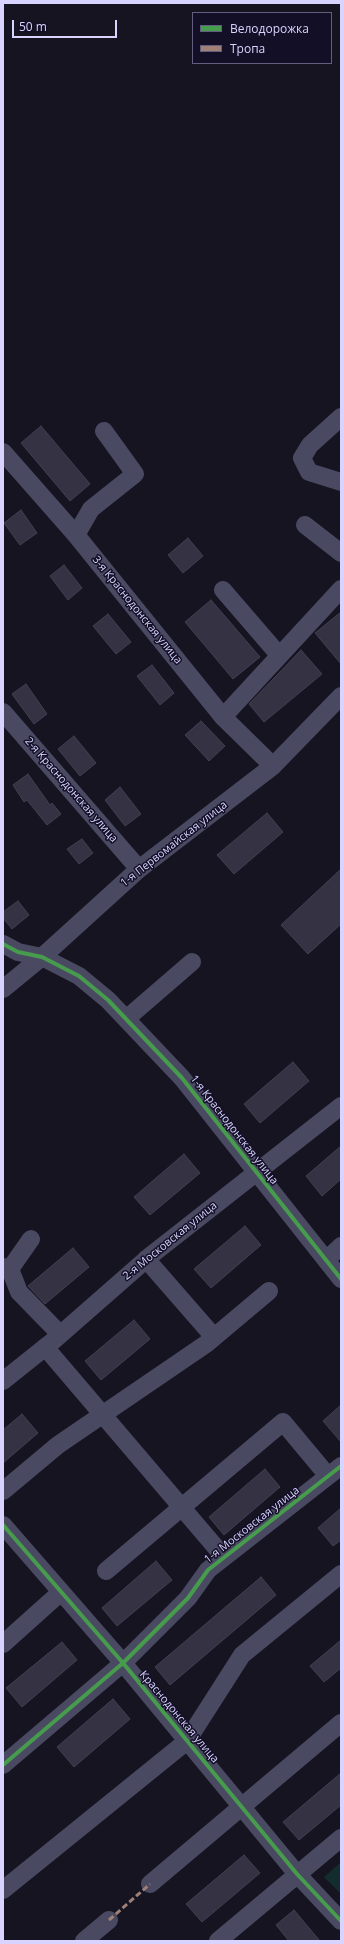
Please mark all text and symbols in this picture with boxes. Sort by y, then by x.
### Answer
scale bar [14,12,119,38]
legend [192,12,332,64]
text: 50 m [19,18,47,35]
text: Велодорожка [230,20,309,37]
text: Тропа [230,40,265,57]
street label: 3-я Краснодонская улица [89,553,185,667]
street label: 2-я Краснодонская улица [22,735,120,845]
street label: 1-я Первомайская улица [118,798,230,890]
street label: 1-я Краснодонская улица [187,1073,281,1187]
street label: 2-я Московская улица [120,1199,220,1283]
street label: 1-я Московская улица [202,1484,302,1566]
street label: Краснодонская улица [137,1668,221,1766]

